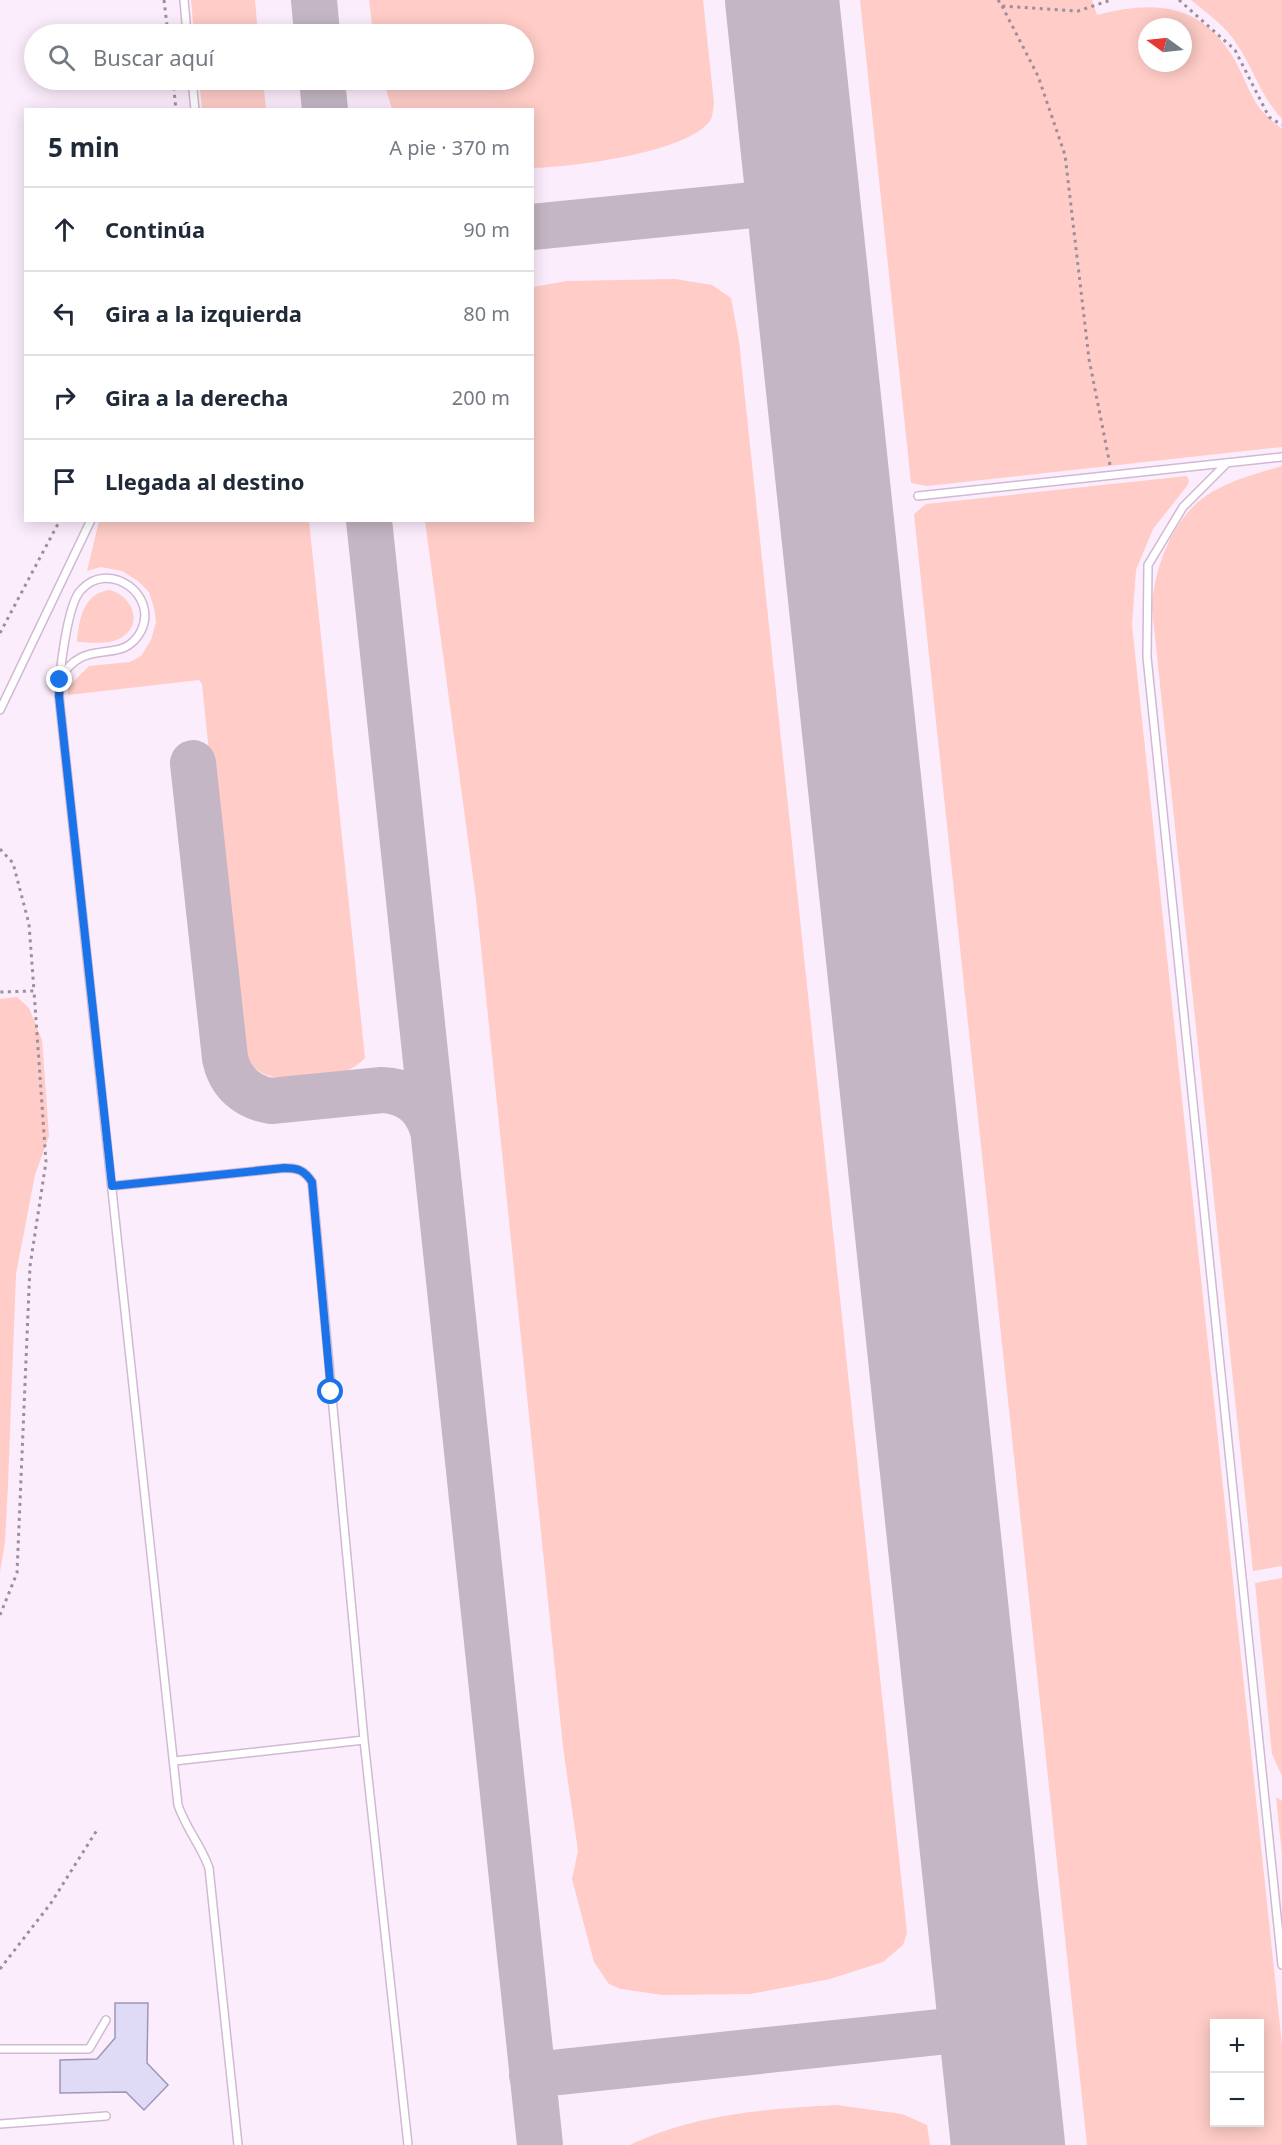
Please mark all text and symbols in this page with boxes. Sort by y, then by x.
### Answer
north arrow [1138,18,1192,72]
search box [24,24,534,90]
icon: search [45,41,78,74]
text: Buscar aquí [93,42,214,72]
text: 5 min [48,129,120,165]
text: A pie · 370 m [389,134,510,161]
icon: ahead [48,213,81,246]
text: Continúa [105,214,205,244]
text: 90 m [463,216,510,243]
icon: left [48,297,81,330]
text: Gira a la izquierda [105,298,302,328]
text: 80 m [463,300,510,327]
icon: right [48,381,81,414]
text: Gira a la derecha [105,382,289,412]
text: 200 m [452,384,510,411]
icon: arrive [48,465,81,498]
text: Llegada al destino [105,466,305,496]
route end [46,666,72,692]
route start [317,1378,343,1404]
map controls [1210,2019,1264,2127]
button: + [1210,2019,1264,2073]
button: − [1210,2073,1264,2127]

